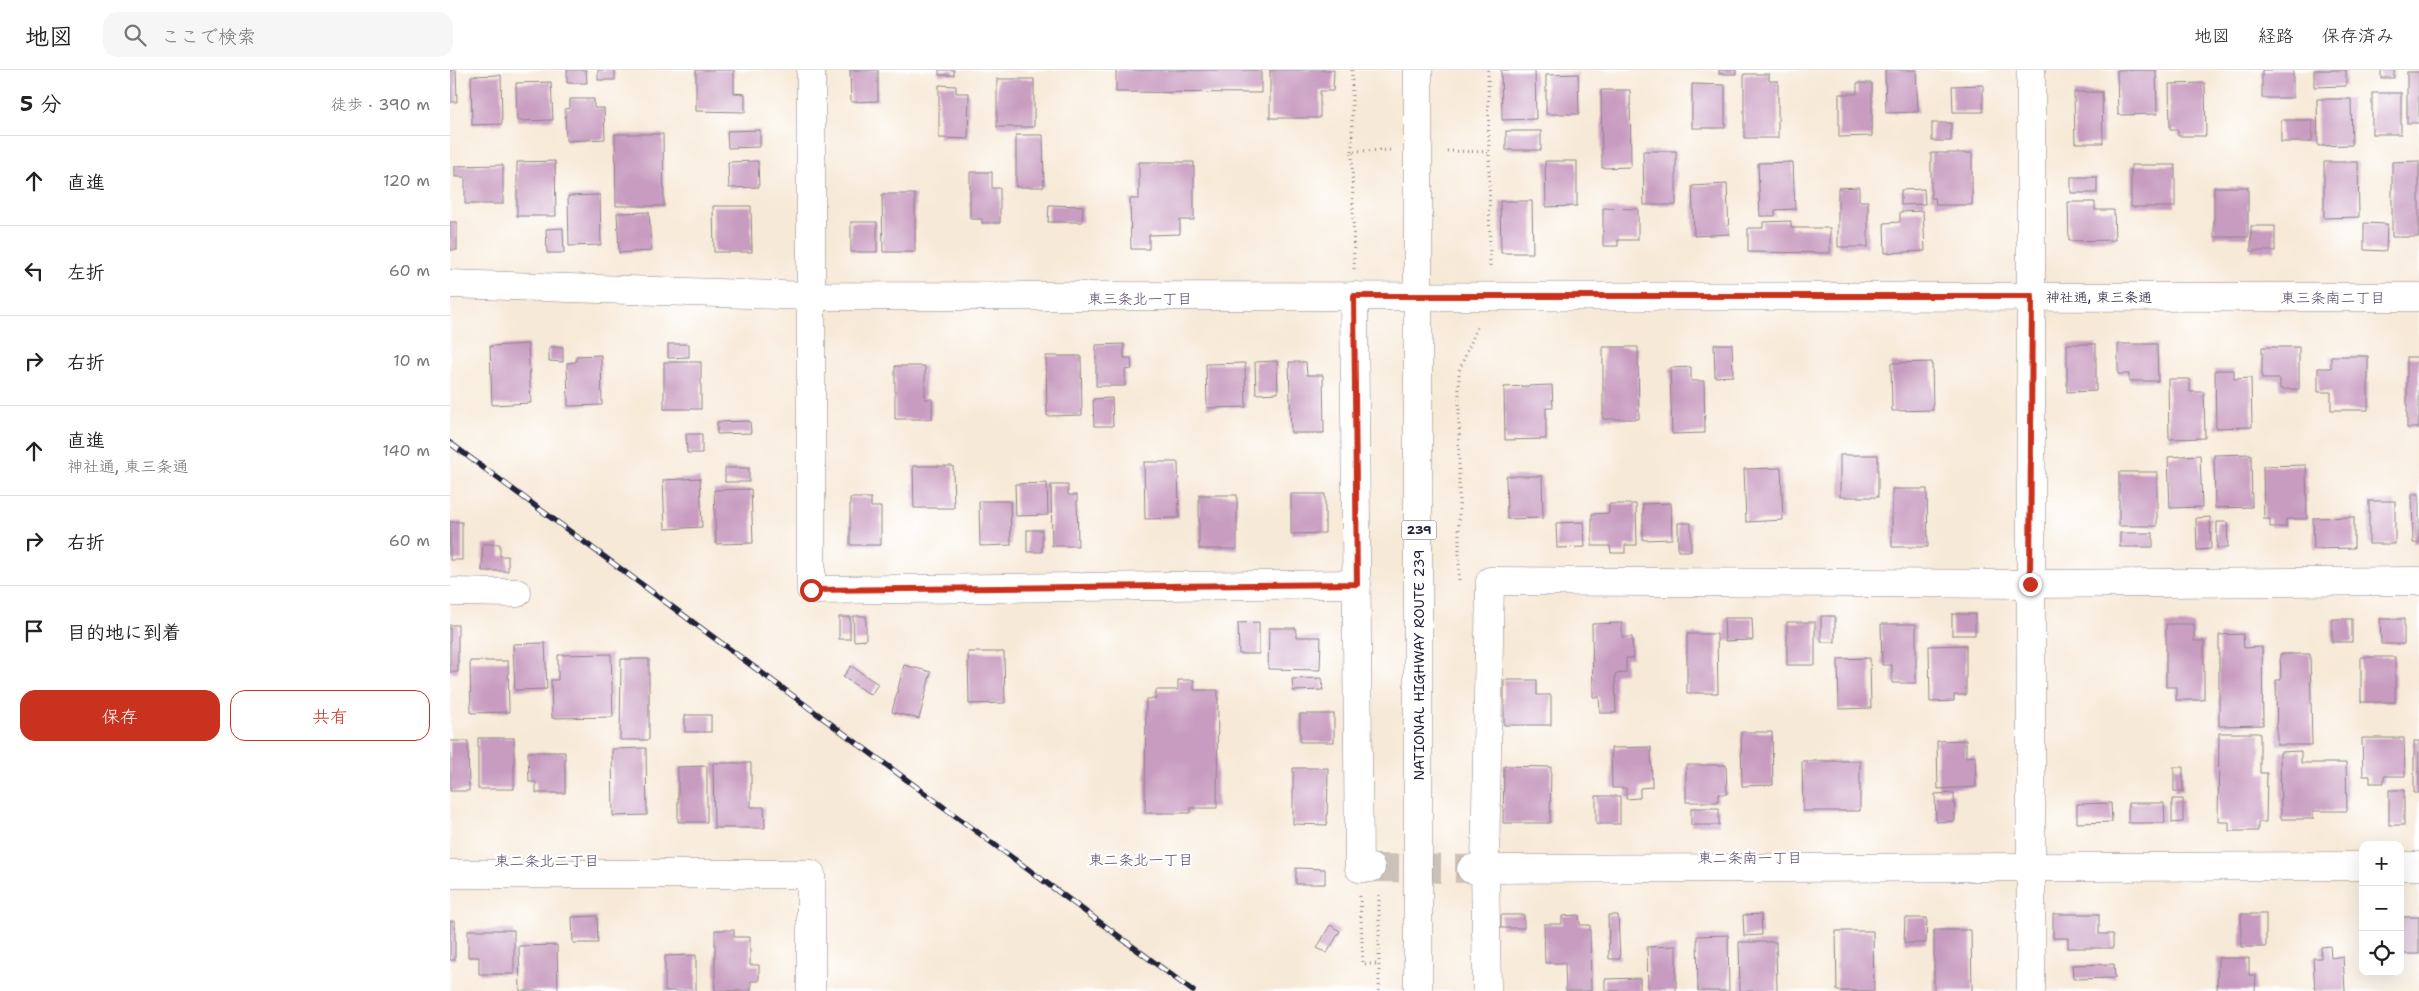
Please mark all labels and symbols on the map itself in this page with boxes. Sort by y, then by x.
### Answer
street label: 神社通, 東三条通 [2046,288,2152,306]
district label: 東三条南二丁目 [2280,288,2386,308]
district label: 東三条北一丁目 [1087,289,1193,309]
road number: 239 [1402,520,1436,540]
street label: NATIONAL HIGHWAY ROUTE 239 [1410,550,1428,780]
route end [2019,573,2042,596]
route start [800,579,823,602]
district label: 東二条南一丁目 [1697,848,1803,868]
district label: 東二条北一丁目 [1088,850,1194,870]
district label: 東二条北二丁目 [494,851,600,871]

